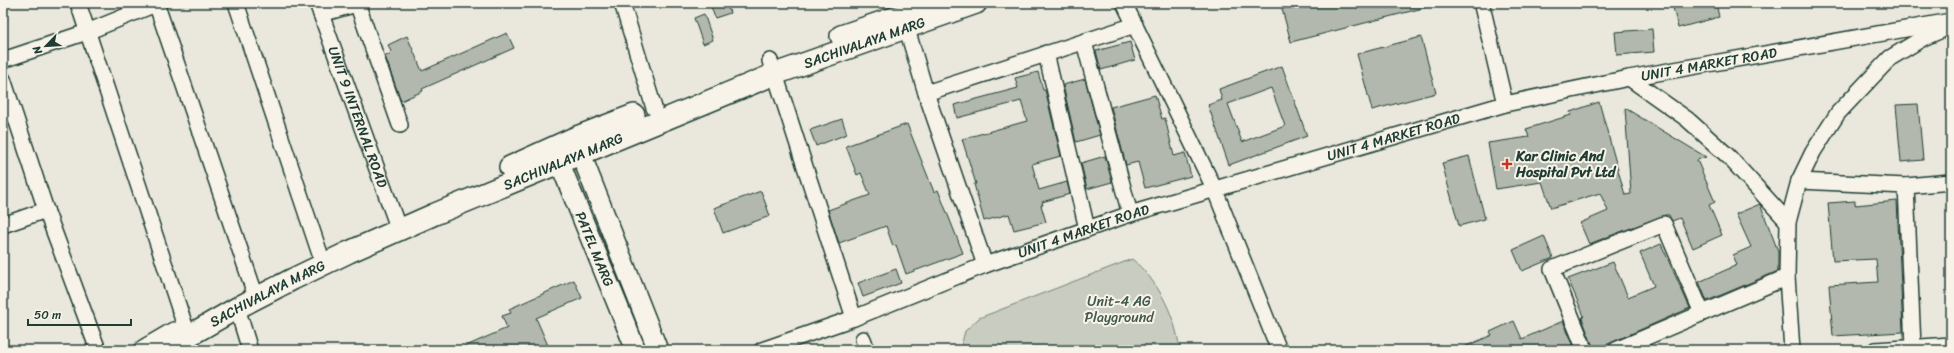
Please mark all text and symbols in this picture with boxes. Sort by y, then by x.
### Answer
street label: SACHIVALAYA MARG [800,9,929,75]
north arrow [26,26,66,66]
street label: UNIT 4 MARKET ROAD [1639,39,1779,88]
text: N [27,42,48,58]
street label: UNIT 9 INTERNAL ROAD [321,42,395,192]
street label: UNIT 4 MARKET ROAD [1324,105,1464,168]
street label: SACHIVALAYA MARG [499,125,627,197]
place label: Kar Clinic And Hospital Pvt Ltd [1515,144,1617,185]
marker: Kar Clinic And Hospital Pvt Ltd [1501,158,1513,170]
street label: UNIT 4 MARKET ROAD [1014,196,1153,265]
street label: PATEL MARG [568,207,621,291]
street label: SACHIVALAYA MARG [205,253,330,334]
park label: Unit-4 AG Playground [1084,289,1155,330]
scale bar [28,301,131,327]
text: 50 m [34,304,61,326]

